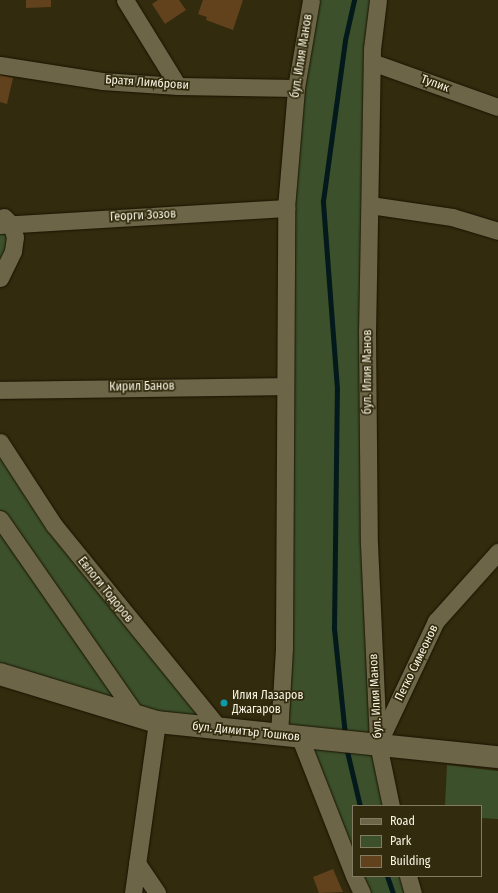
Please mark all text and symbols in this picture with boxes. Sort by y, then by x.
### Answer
street label: бул. Илия Манов [288,13,316,99]
street label: Тупик [419,72,451,96]
street label: Братя Лимброви [105,73,189,93]
street label: Георги Зозов [110,207,176,225]
street label: бул. Илия Манов [361,330,375,414]
street label: Кирил Банов [109,379,175,395]
street label: Евлоги Тодоров [74,554,136,626]
street label: Петко Симеонов [392,623,442,703]
street label: бул. Илия Манов [367,653,385,739]
place label: Илия Лазаров Джагаров [232,689,303,717]
marker: Илия Лазаров Джагаров [219,698,229,708]
street label: бул. Димитър Тошков [191,719,301,745]
legend [352,805,482,877]
text: Road [390,814,415,828]
text: Park [390,834,411,848]
text: Building [390,854,430,868]

